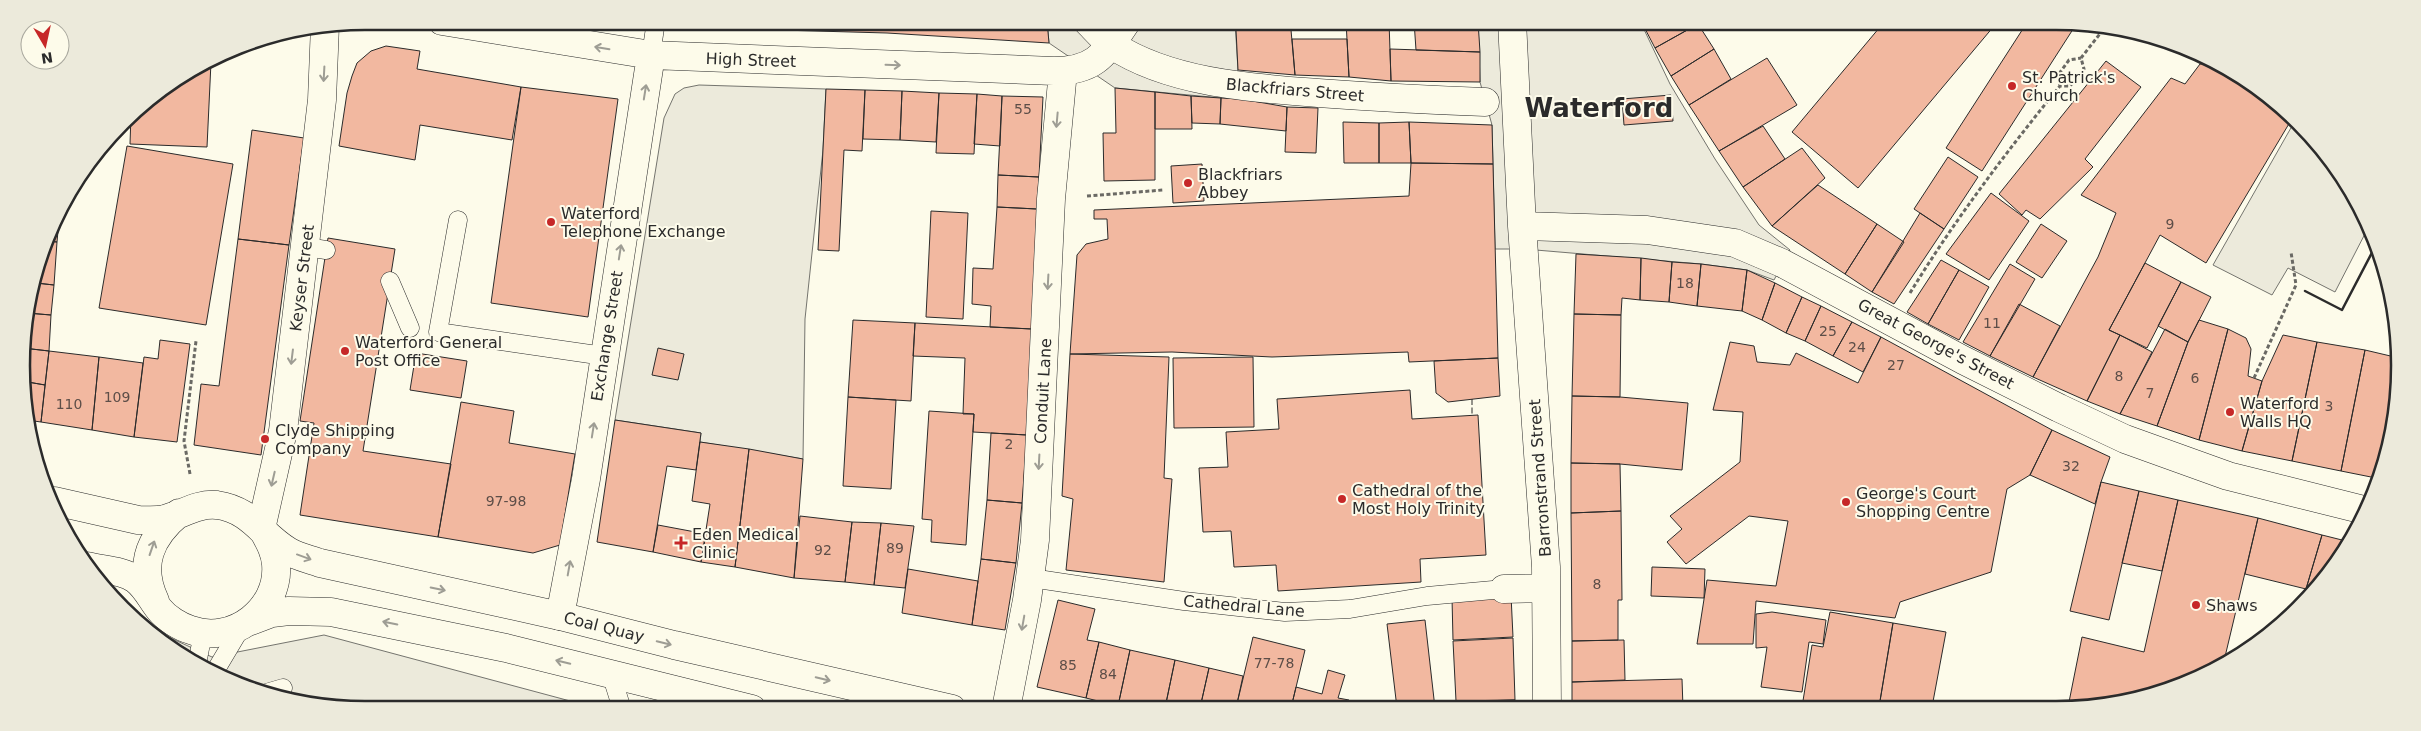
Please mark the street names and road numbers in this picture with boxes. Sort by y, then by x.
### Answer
street label: High Street [705,49,797,71]
street label: Blackfriars Street [1225,75,1365,105]
street label: Keyser Street [286,224,318,332]
street label: Exchange Street [587,269,627,403]
street label: Great George's Street [1855,295,2017,393]
street label: Conduit Lane [1031,338,1055,444]
street label: Barronstrand Street [1525,398,1555,558]
street label: Cathedral Lane [1182,591,1306,621]
street label: Coal Quay [562,608,646,646]

